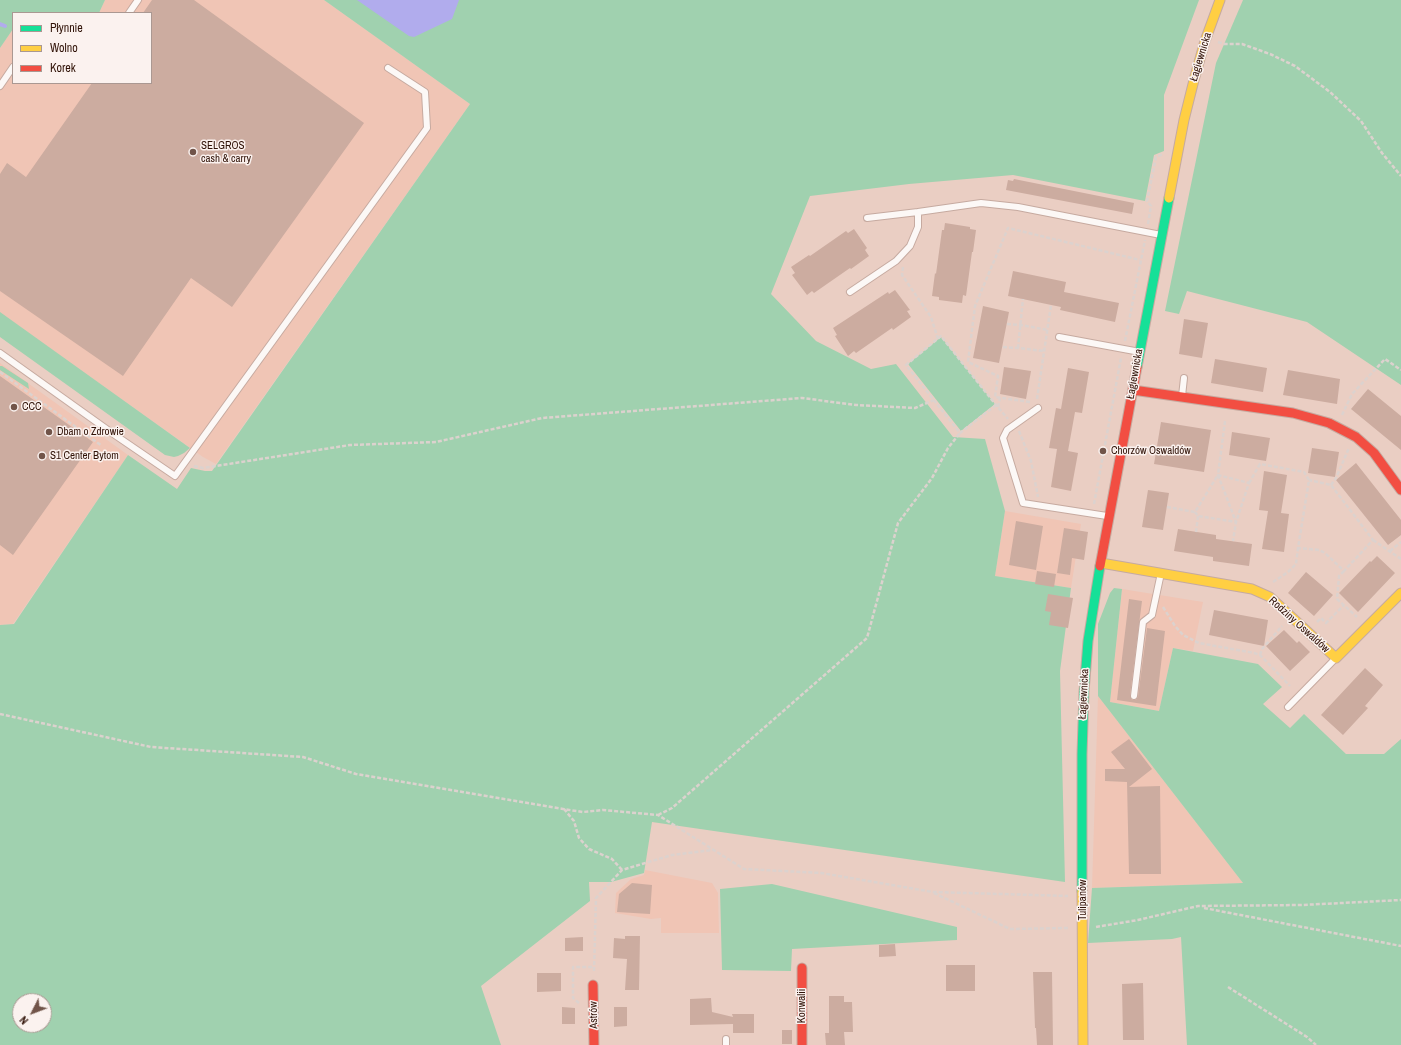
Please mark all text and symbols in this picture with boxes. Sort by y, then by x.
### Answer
legend [12,12,152,84]
text: Płynnie [50,20,83,36]
street label: Łagiewnicka [1187,31,1215,83]
text: Wolno [50,40,78,56]
text: Korek [50,60,76,76]
place label: SELGROS cash & carry [201,139,251,165]
marker: SELGROS cash & carry [188,147,198,157]
street label: Łagiewnicka [1124,348,1146,400]
place label: CCC [22,400,42,414]
marker: CCC [9,402,19,412]
place label: Dbam o Zdrowie [57,425,124,439]
marker: Dbam o Zdrowie [44,427,54,437]
place label: Chorzów Oswaldów [1111,444,1191,458]
marker: Chorzów Oswaldów [1098,446,1108,456]
place label: S1 Center Bytom [50,449,119,463]
marker: S1 Center Bytom [37,451,47,461]
street label: Rodziny Oswaldów [1266,594,1332,656]
street label: Łagiewnicka [1076,668,1092,720]
street label: Tulipanów [1076,880,1090,920]
street label: Konwalii [795,989,809,1023]
north arrow [12,993,52,1033]
street label: Astrów [587,1001,601,1029]
text: N [16,1013,31,1027]

